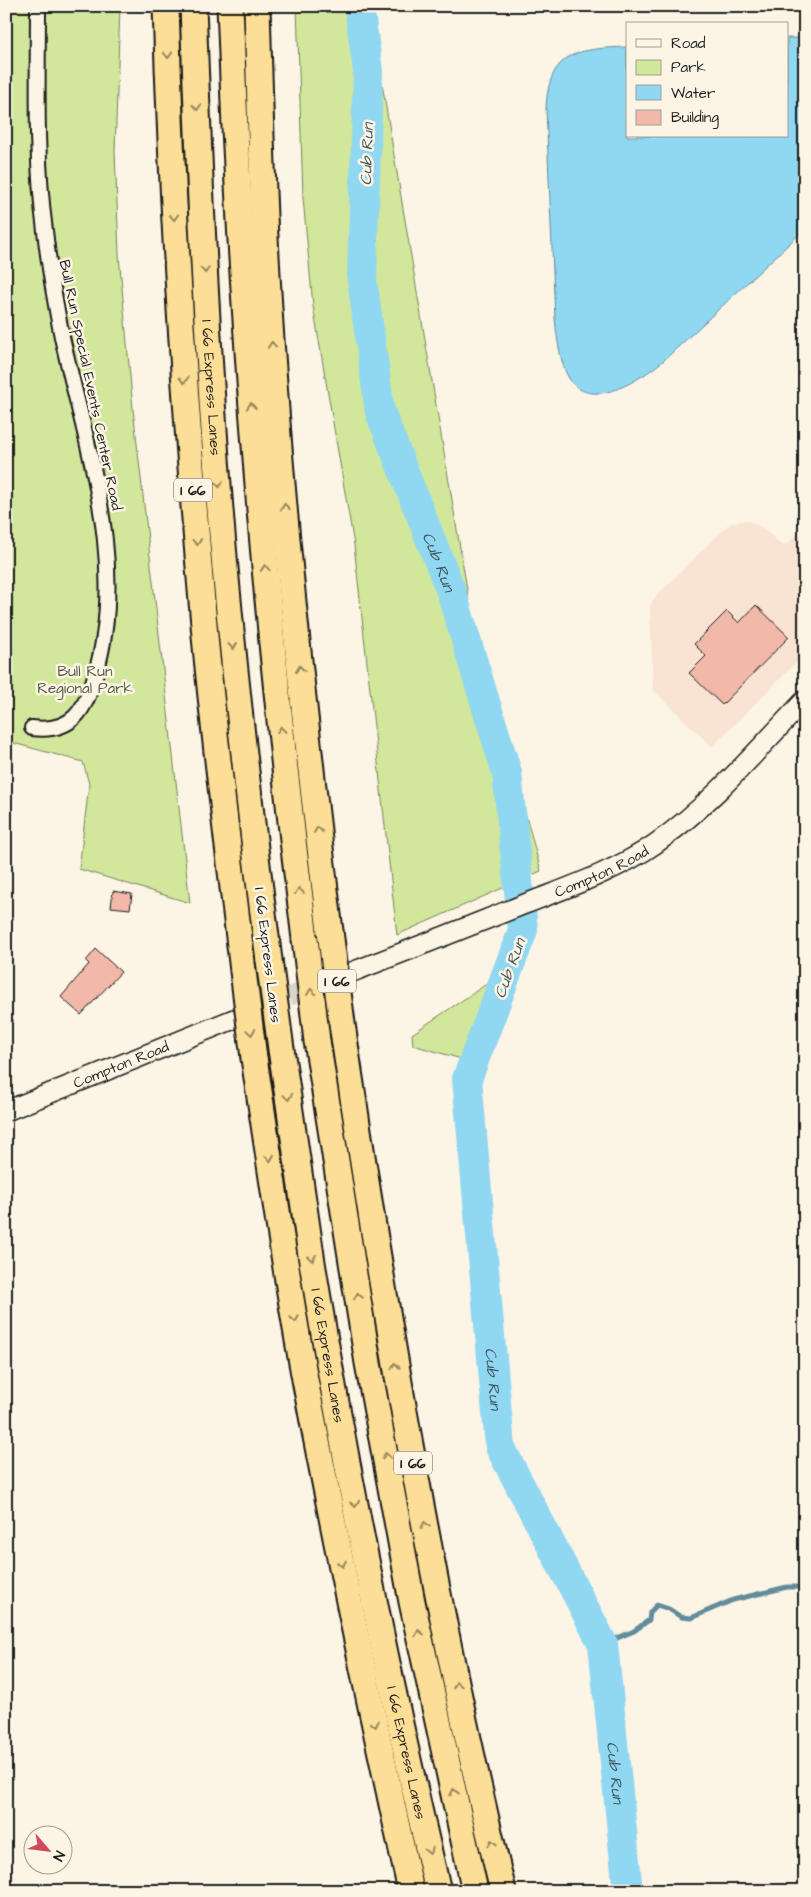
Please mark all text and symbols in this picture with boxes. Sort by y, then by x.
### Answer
legend [626,22,788,138]
text: Road [671,33,706,54]
one-way arrow [162,51,173,59]
text: Park [671,57,706,78]
text: Water [671,83,715,104]
one-way arrow [192,104,202,112]
text: Building [671,107,719,129]
water label: Cub Run [355,120,379,186]
one-way arrow [169,214,180,222]
street label: Bull Run Special Events Center Road [54,258,127,513]
one-way arrow [200,266,210,274]
street label: I 66 Express Lanes [196,319,226,457]
one-way arrow [267,341,278,349]
one-way arrow [179,376,190,384]
one-way arrow [246,402,257,410]
road number: I 66 [174,478,212,502]
one-way arrow [213,481,224,489]
one-way arrow [279,503,290,511]
water label: Cub Run [417,529,461,597]
one-way arrow [191,538,202,546]
one-way arrow [260,564,271,572]
one-way arrow [227,642,238,650]
park label: Bull Run Regional Park [37,661,133,700]
one-way arrow [295,665,306,673]
one-way arrow [276,725,287,733]
one-way arrow [313,826,324,834]
street label: Compton Road [552,841,653,903]
street label: I 66 Express Lanes [249,886,286,1024]
one-way arrow [294,887,304,895]
water label: Cub Run [489,933,532,1001]
road number: I 66 [318,969,356,992]
one-way arrow [306,988,317,996]
one-way arrow [245,1028,256,1036]
street label: Compton Road [70,1036,173,1094]
one-way arrow [282,1093,293,1101]
one-way arrow [264,1154,274,1163]
one-way arrow [306,1253,316,1262]
street label: I 66 Express Lanes [305,1287,350,1425]
one-way arrow [353,1292,363,1300]
one-way arrow [289,1315,300,1323]
water label: Cub Run [479,1347,507,1413]
one-way arrow [391,1361,401,1370]
one-way arrow [381,1452,391,1461]
road number: I 66 [394,1452,432,1475]
one-way arrow [350,1499,360,1508]
one-way arrow [420,1521,430,1530]
one-way arrow [336,1560,347,1569]
one-way arrow [414,1629,425,1637]
one-way arrow [452,1680,463,1689]
street label: I 66 Express Lanes [381,1684,431,1822]
one-way arrow [369,1719,380,1728]
water label: Cub Run [601,1741,629,1807]
one-way arrow [449,1787,460,1796]
north arrow [22,1824,72,1874]
one-way arrow [487,1839,498,1848]
one-way arrow [423,1846,434,1855]
text: N [48,1847,69,1864]

